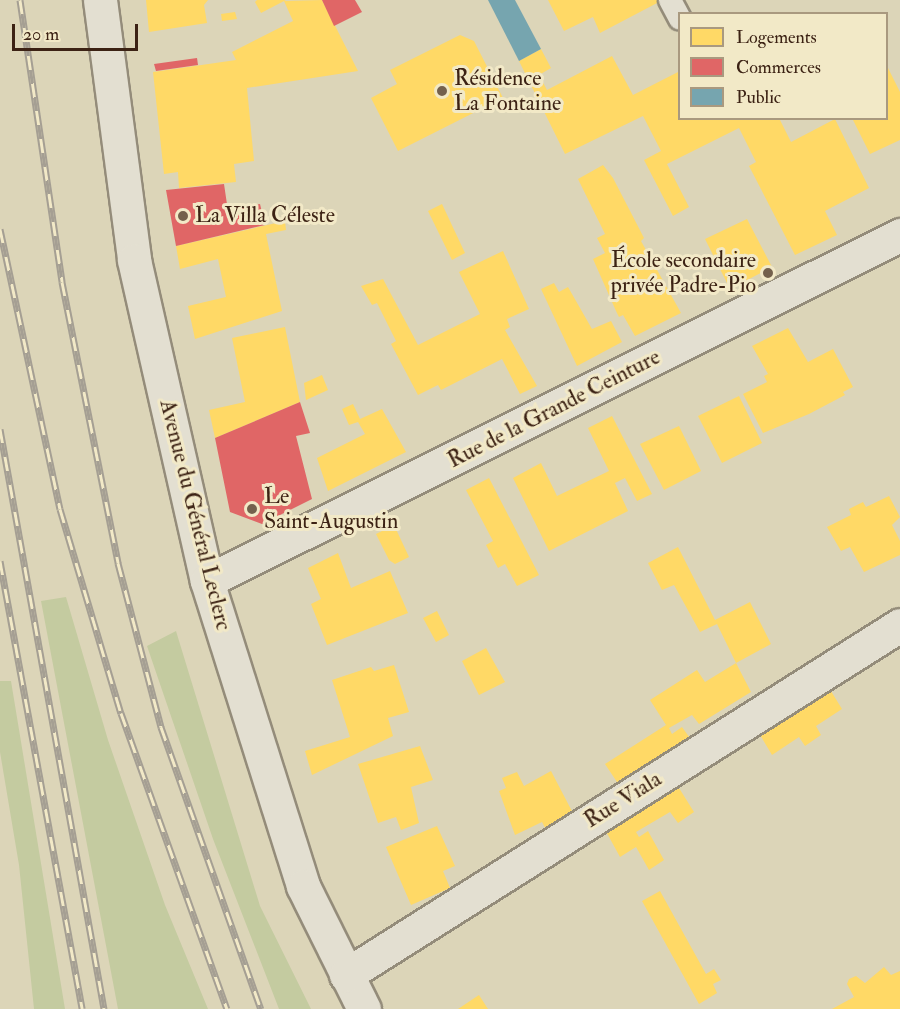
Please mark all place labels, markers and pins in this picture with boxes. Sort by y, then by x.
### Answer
place label: Résidence La Fontaine [454,65,561,116]
marker: Résidence La Fontaine [435,84,449,98]
place label: La Villa Céleste [195,203,335,229]
marker: La Villa Céleste [176,209,190,223]
place label: École secondaire privée Padre-Pio [611,247,756,298]
marker: École secondaire privée Padre-Pio [761,266,775,280]
place label: Le Saint-Augustin [264,483,398,534]
marker: Le Saint-Augustin [245,502,259,516]

